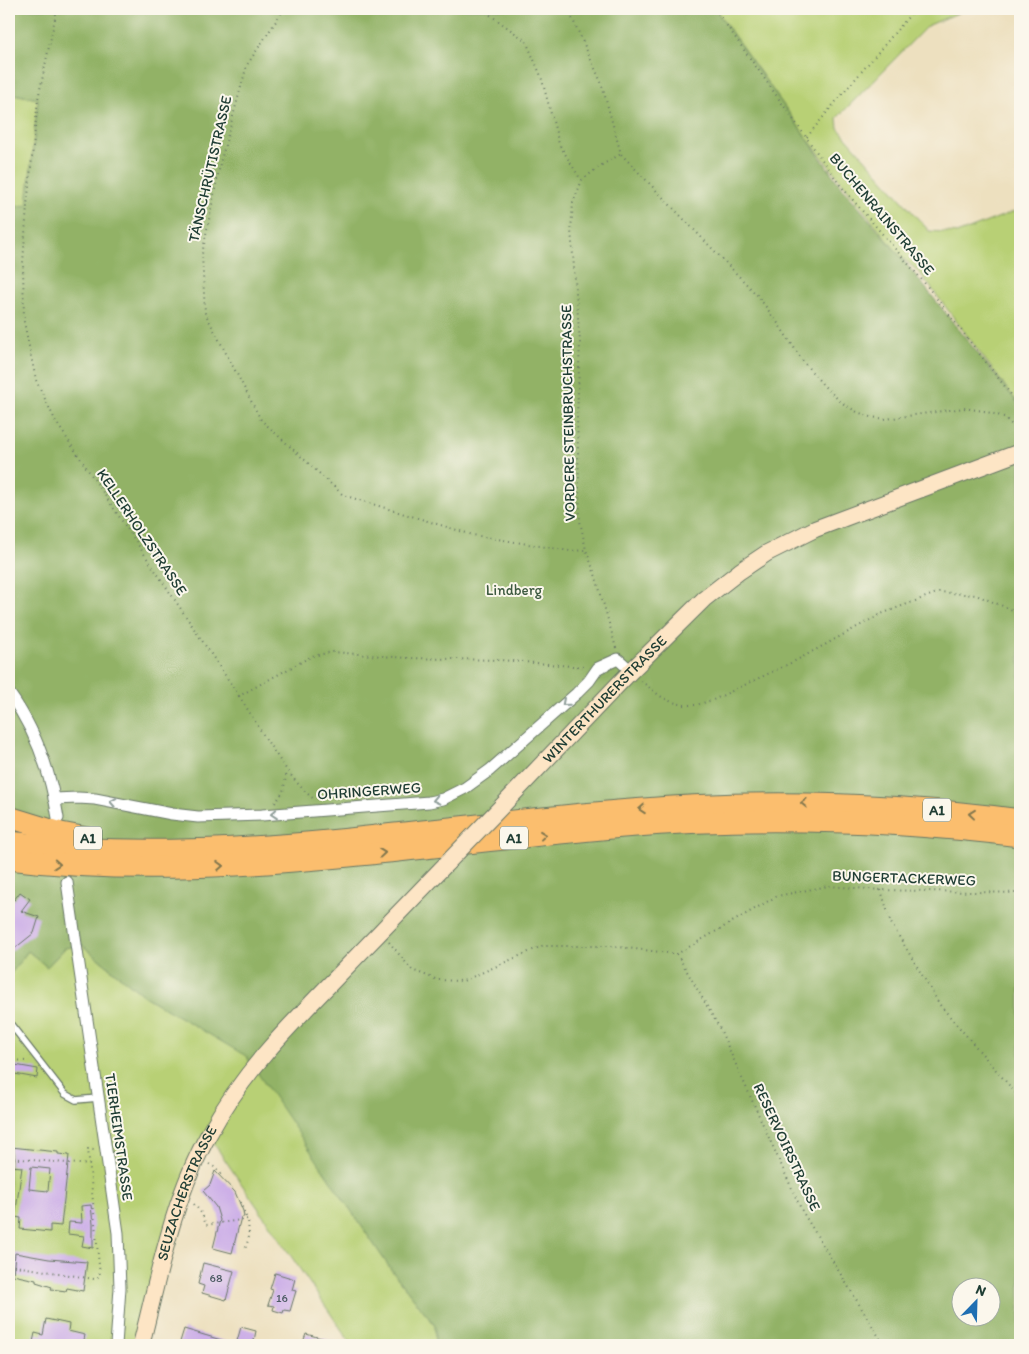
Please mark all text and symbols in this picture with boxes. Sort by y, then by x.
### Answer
street label: TÄNSCHRÜTISTRASSE [184,94,236,244]
street label: BUCHENRAINSTRASSE [826,149,938,279]
street label: VORDERE STEINBRUCHSTRASSE [557,304,579,522]
street label: KELLERHOLZSTRASSE [93,465,191,599]
park label: Lindberg [486,581,543,599]
street label: WINTERTHURERSTRASSE [539,632,671,767]
one-way arrow [561,697,570,706]
street label: OHRINGERWEG [316,778,422,804]
one-way arrow [432,794,441,805]
one-way arrow [109,798,118,808]
one-way arrow [800,798,808,809]
road number: A1 [923,798,951,822]
one-way arrow [638,803,646,814]
one-way arrow [270,808,278,819]
one-way arrow [968,809,976,820]
road number: A1 [74,826,102,850]
road number: A1 [500,826,528,850]
one-way arrow [539,830,547,841]
one-way arrow [378,848,386,859]
one-way arrow [54,858,62,869]
one-way arrow [216,861,224,872]
street label: BUNGERTACKERWEG [832,866,976,890]
street label: TIERHEIMSTRASSE [101,1072,137,1202]
street label: RESERVOIRSTRASSE [749,1080,825,1214]
street label: SEUZACHERSTRASSE [153,1122,221,1263]
house number: 68 [210,1271,223,1285]
north arrow [952,1276,1002,1326]
text: N [973,1281,989,1300]
house number: 16 [276,1291,288,1305]

